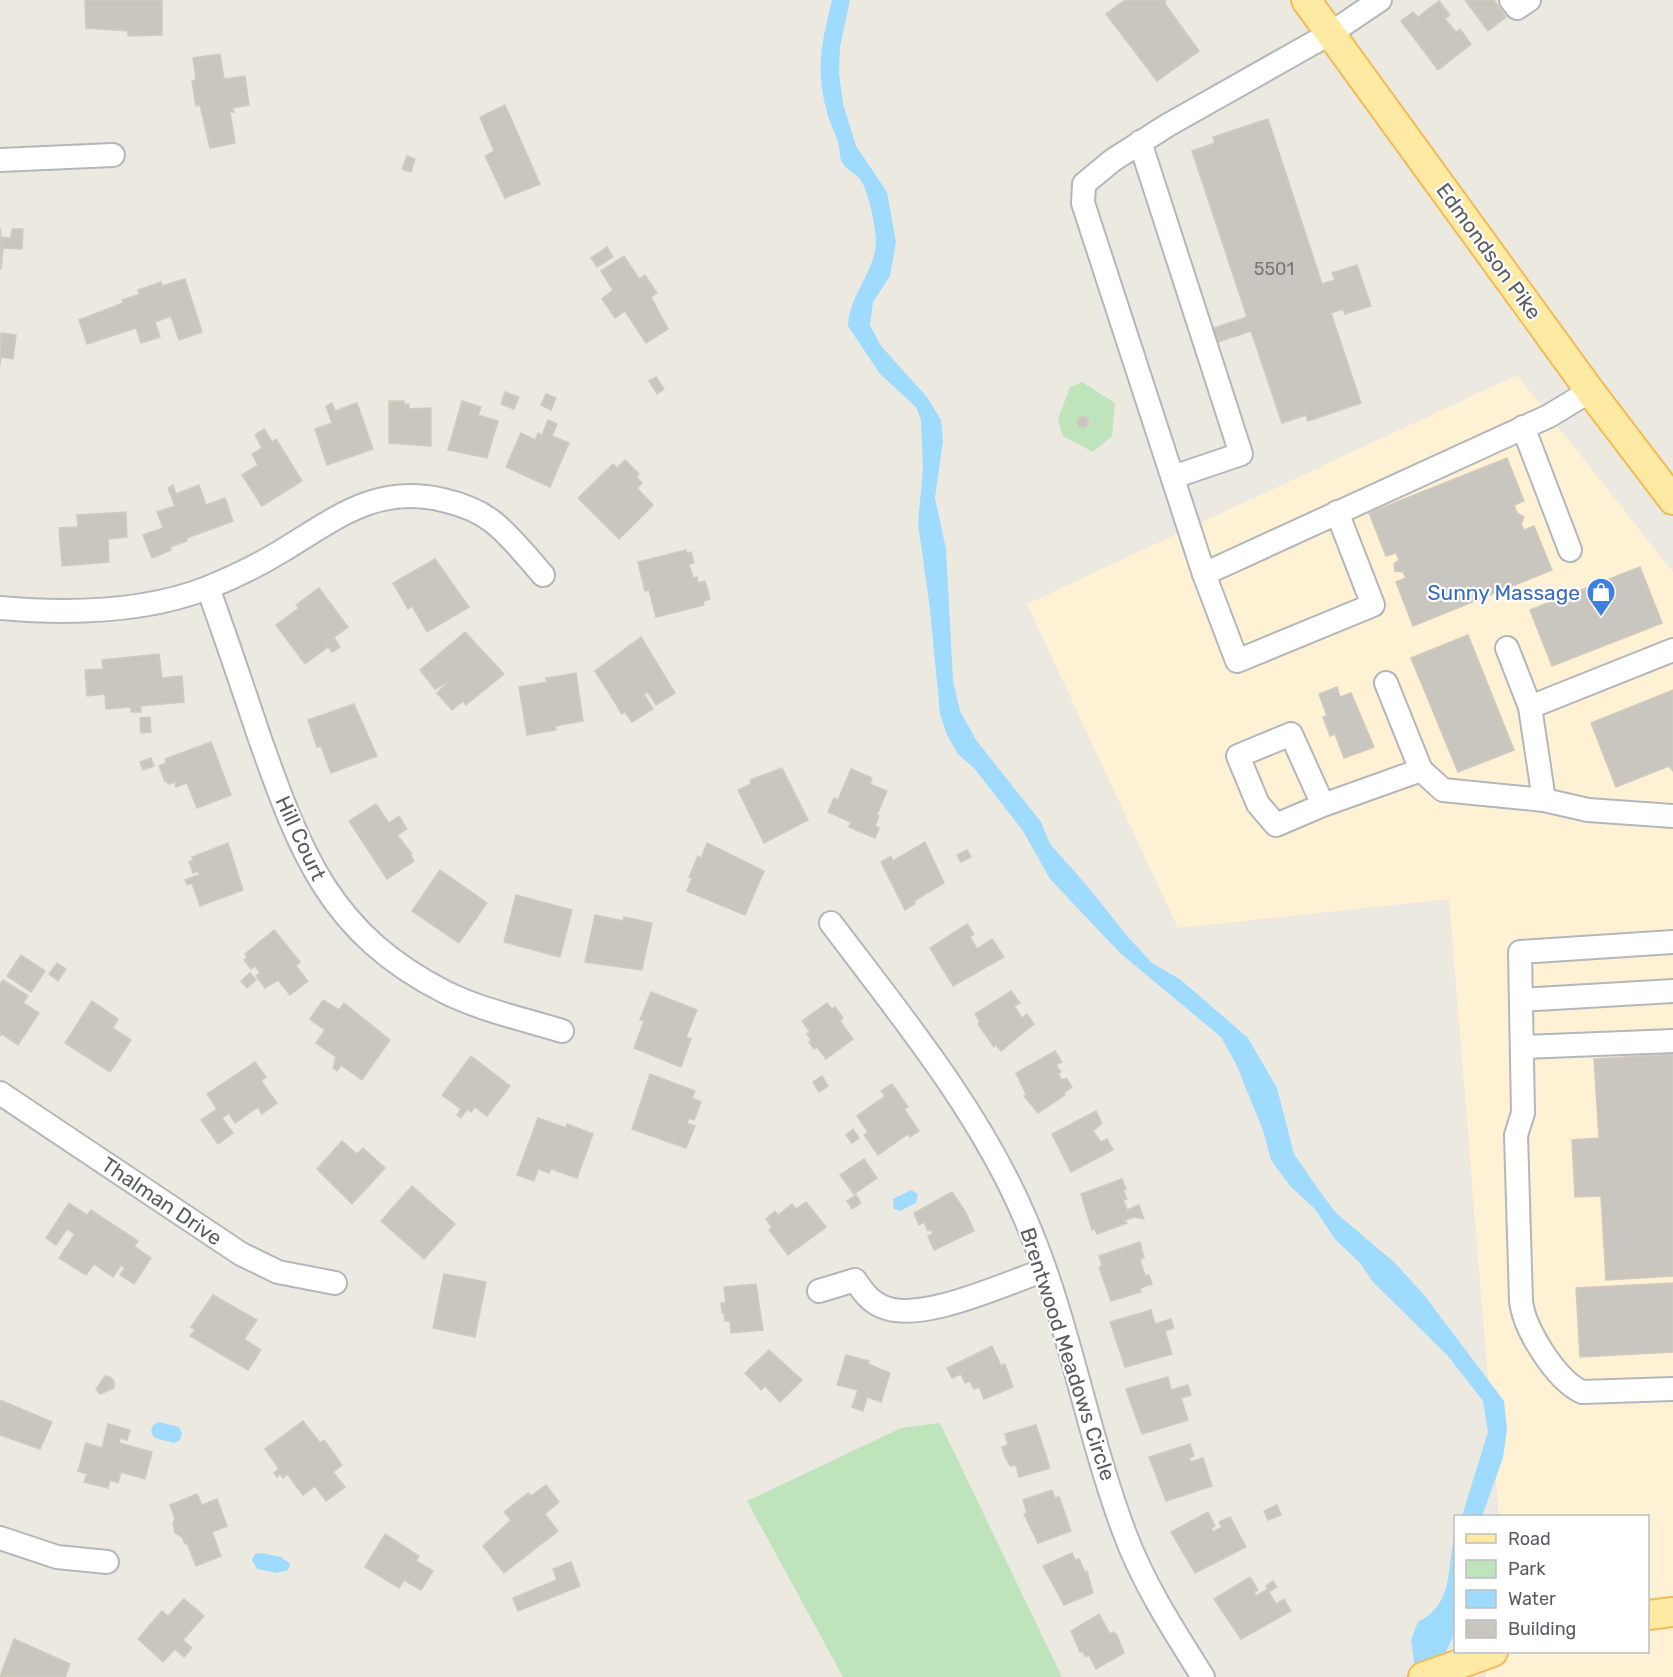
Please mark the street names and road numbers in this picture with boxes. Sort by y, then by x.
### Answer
street label: Edmondson Pike [1431,178,1547,324]
street label: Hill Court [271,792,331,884]
street label: Thalman Drive [97,1152,227,1250]
street label: Brentwood Meadows Circle [1015,1224,1121,1484]

